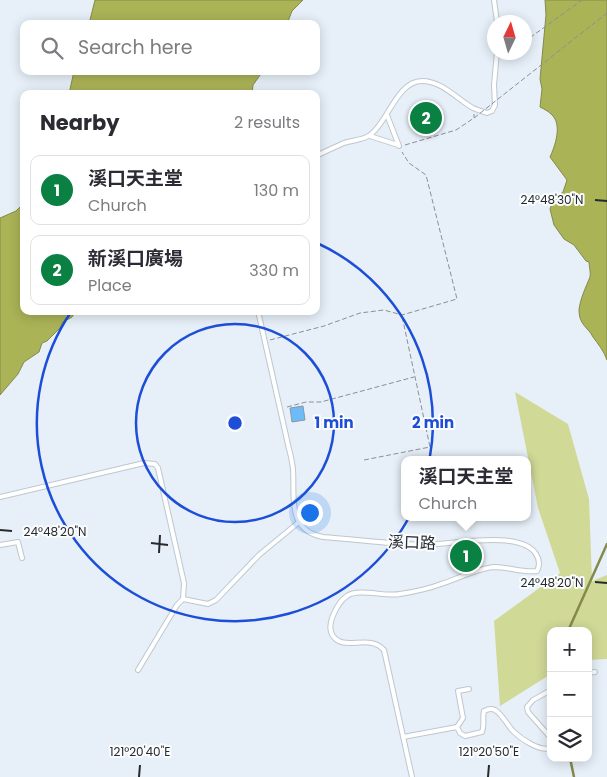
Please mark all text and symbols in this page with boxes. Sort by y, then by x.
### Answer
north arrow [487,15,532,60]
search box [20,20,320,75]
icon: search [38,34,66,62]
text: Search here [78,34,192,61]
pin: 2 [410,99,442,137]
text: Nearby [40,108,120,137]
text: 2 results [234,111,300,134]
text: 溪口天主堂 [88,165,183,192]
text: 1 [54,179,60,202]
text: 130 m [254,179,299,202]
text: 24°48'30"N [521,191,583,208]
text: Church [88,194,147,217]
text: 新溪口廣場 [88,245,183,272]
text: 2 [52,259,62,282]
text: 330 m [249,259,299,282]
text: Place [88,274,132,297]
text: 1 min [314,412,354,433]
text: 2 min [412,412,454,433]
centre of rings [226,414,244,432]
popup [401,456,531,521]
text: 溪口天主堂 [418,463,514,490]
text: Church [418,492,477,515]
your location [297,500,323,526]
text: 24°48'20"N [24,523,86,540]
street label: 溪口路 [388,530,436,555]
pin: 1 [450,537,482,575]
text: 24°48'20"N [521,574,583,591]
map controls [547,627,592,762]
button: + [547,627,592,672]
button: − [547,672,592,717]
button: layers [547,717,592,762]
text: 121°20'40"E [110,743,170,760]
text: 121°20'50"E [459,743,519,760]

